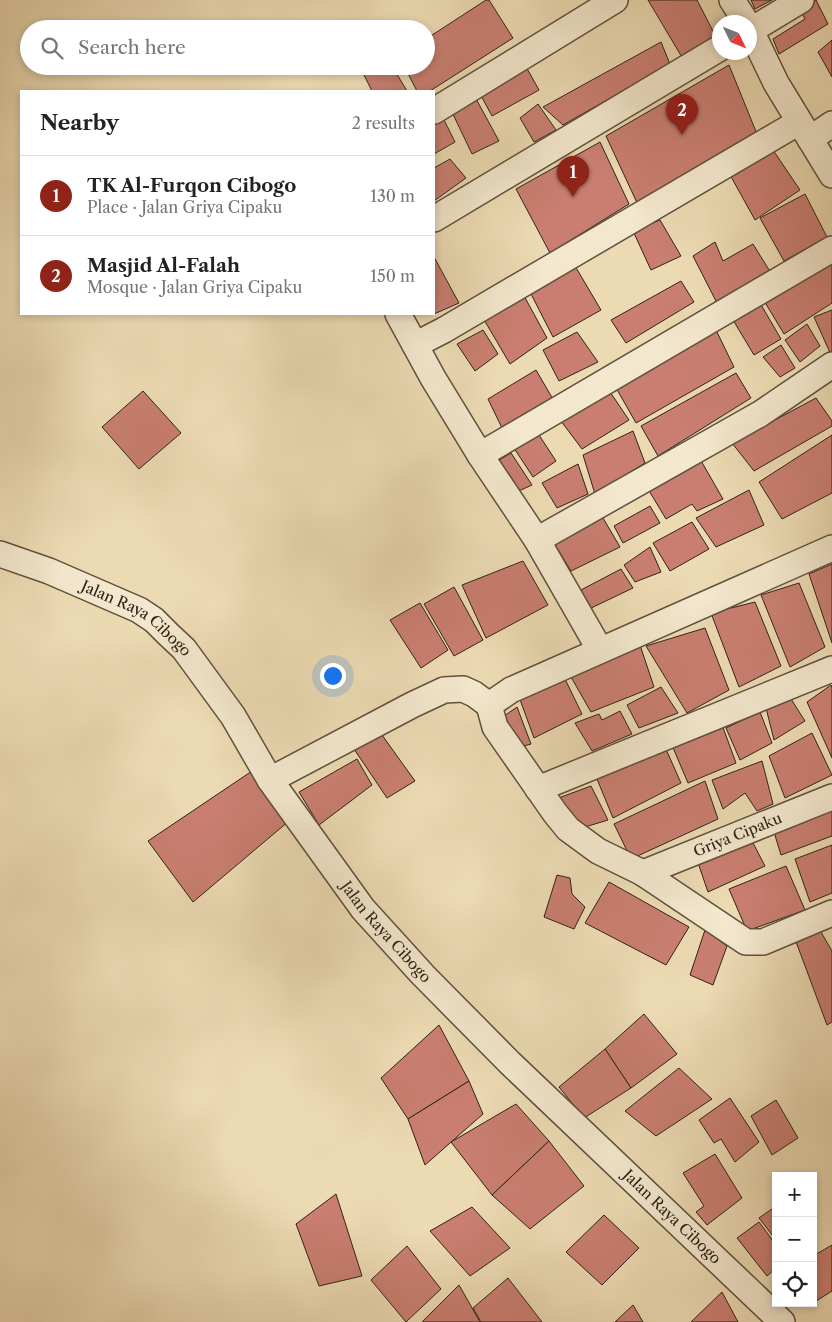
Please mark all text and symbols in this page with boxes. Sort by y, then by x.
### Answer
north arrow [712,15,757,60]
search box [20,20,435,75]
icon: search [38,34,66,62]
text: Search here [78,36,186,59]
pin: 2 [666,94,698,135]
text: Nearby [40,110,119,135]
text: 2 results [352,113,415,133]
pin: 1 [557,156,589,197]
text: TK Al-Furqon Cibogo [87,174,296,197]
text: 1 [52,186,60,206]
text: 130 m [370,186,415,206]
text: Place · Jalan Griya Cipaku [87,197,282,217]
text: Masjid Al-Falah [87,254,240,277]
text: 2 [51,266,61,286]
text: 150 m [370,266,415,286]
text: Mosque · Jalan Griya Cipaku [87,277,302,297]
street label: Jalan Raya Cibogo [77,575,196,660]
your location [320,663,346,689]
street label: Griya Cipaku [690,808,784,861]
street label: Jalan Raya Cibogo [336,876,435,987]
street label: Jalan Raya Cibogo [618,1164,725,1268]
map controls [772,1172,817,1307]
button: + [772,1172,817,1217]
button: − [772,1217,817,1262]
button: locate [772,1262,817,1307]

